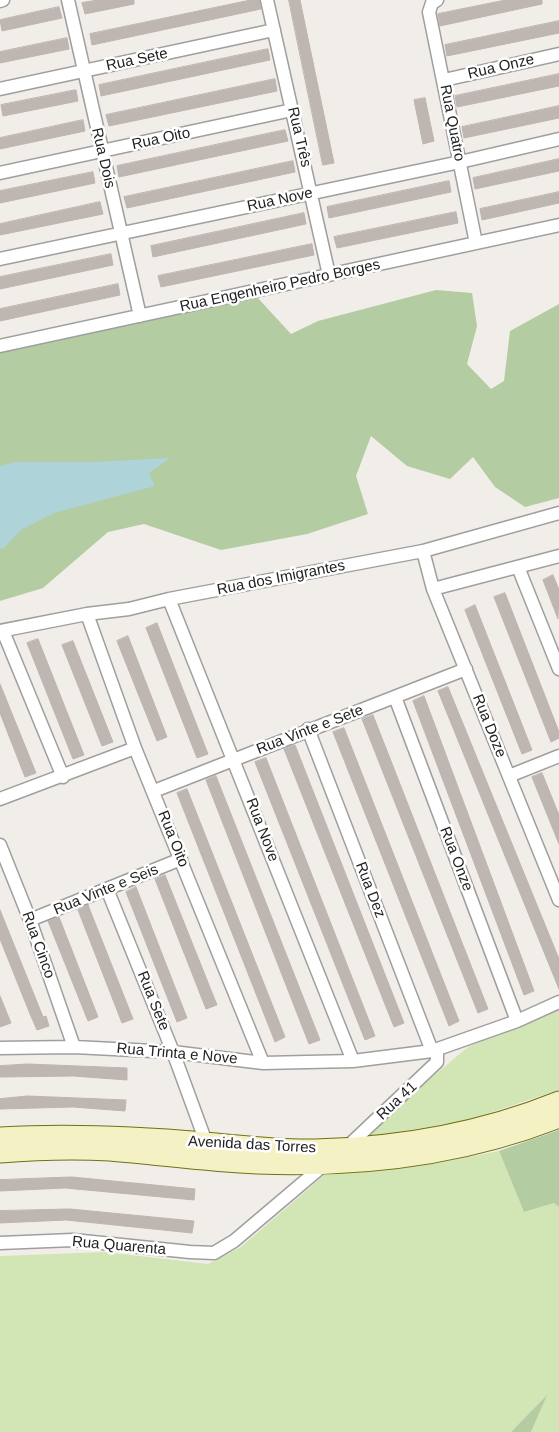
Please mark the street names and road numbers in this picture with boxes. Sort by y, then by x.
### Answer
street label: Rua Sete [105,45,169,75]
street label: Rua Onze [466,51,536,83]
street label: Rua Quatro [436,83,468,163]
street label: Rua Três [283,105,315,169]
street label: Rua Oito [130,124,192,154]
street label: Rua Dois [87,126,119,190]
street label: Rua Nove [246,184,314,216]
street label: Rua Engenheiro Pedro Borges [178,256,382,316]
street label: Rua dos Imigrantes [215,557,347,599]
street label: Rua Doze [468,692,510,760]
street label: Rua Vinte e Sete [254,701,366,759]
street label: Rua Nove [242,796,282,864]
street label: Rua Oito [154,808,192,870]
street label: Rua Onze [435,824,477,894]
street label: Rua Dez [351,860,389,920]
street label: Rua Vinte e Seis [51,861,161,919]
street label: Rua Cinco [18,909,58,981]
street label: Rua Sete [133,969,173,1033]
street label: Rua Trinta e Nove [116,1040,238,1068]
street label: Rua 41 [373,1078,421,1124]
street label: Avenida das Torres [188,1133,316,1157]
street label: Rua Quarenta [71,1233,167,1259]

